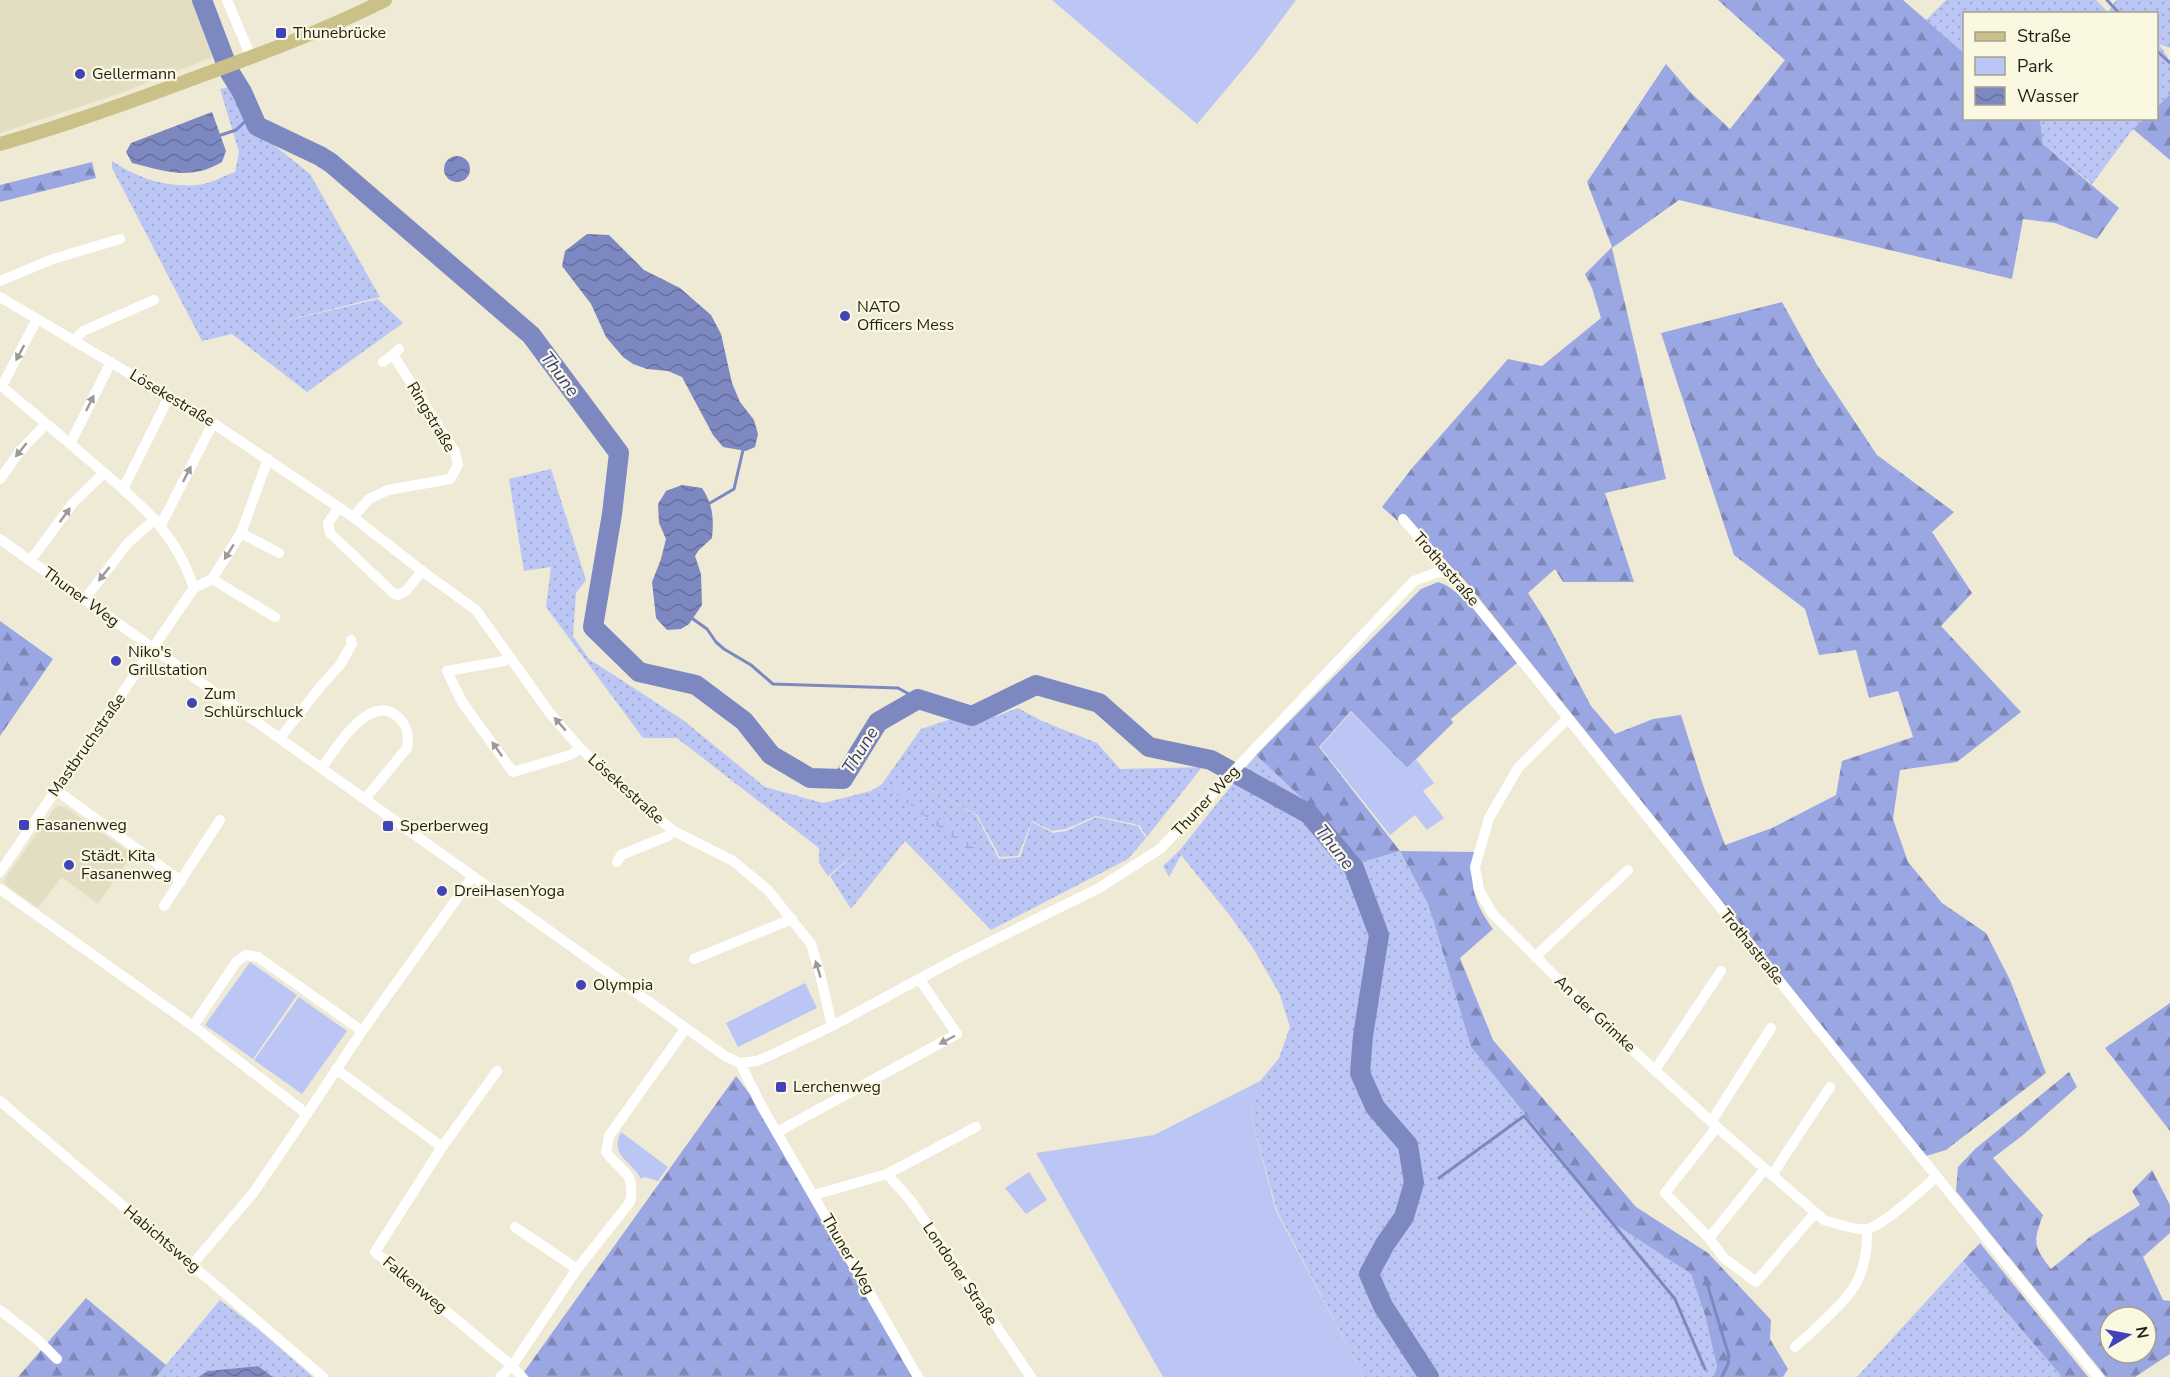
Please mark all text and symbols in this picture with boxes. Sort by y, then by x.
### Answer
legend [1963,12,2158,120]
place label: Thunebrücke [293,22,386,44]
text: Straße [2017,24,2071,48]
marker: Thunebrücke [274,26,288,40]
text: Park [2017,54,2054,78]
place label: Gellermann [92,63,176,85]
marker: Gellermann [73,67,87,81]
text: Wasser [2017,84,2079,108]
place label: NATO Officers Mess [857,296,954,336]
marker: NATO Officers Mess [838,309,852,323]
one-way arrow [15,344,24,361]
water label: Thune [535,346,585,402]
street label: Lösekestraße [125,364,219,432]
street label: Ringstraße [401,378,461,456]
one-way arrow [86,394,95,411]
one-way arrow [15,442,28,458]
one-way arrow [182,465,192,482]
one-way arrow [58,507,70,522]
street label: Trothastraße [1408,527,1484,611]
one-way arrow [224,544,235,560]
street label: Thuner Weg [38,562,124,632]
one-way arrow [99,566,111,581]
place label: Niko's Grillstation [128,641,207,681]
marker: Niko's Grillstation [109,654,123,668]
place label: Zum Schlürschluck [204,683,304,723]
street label: Mastbruchstraße [43,689,131,801]
marker: Zum Schlürschluck [185,696,199,710]
one-way arrow [553,717,567,732]
water label: Thune [836,722,884,778]
one-way arrow [491,742,503,758]
street label: Lösekestraße [583,749,669,829]
street label: Thuner Weg [1167,761,1245,841]
place label: Fasanenweg [36,814,127,836]
place label: Sperberweg [400,815,489,837]
marker: Fasanenweg [17,818,31,832]
marker: Sperberweg [381,819,395,833]
water label: Thune [1310,820,1360,875]
place label: Städt. Kita Fasanenweg [81,845,172,885]
marker: Städt. Kita Fasanenweg [62,858,76,872]
place label: DreiHasenYoga [454,880,565,902]
marker: DreiHasenYoga [435,884,449,898]
street label: Trothastraße [1715,904,1789,990]
one-way arrow [813,960,822,978]
street label: An der Grimke [1550,971,1640,1057]
place label: Olympia [593,974,653,996]
marker: Olympia [574,978,588,992]
one-way arrow [939,1034,955,1045]
place label: Lerchenweg [793,1076,881,1098]
marker: Lerchenweg [774,1080,788,1094]
street label: Habichtsweg [119,1200,205,1278]
street label: Thuner Weg [816,1210,880,1298]
street label: Londoner Straße [917,1218,1003,1330]
street label: Falkenweg [378,1251,452,1319]
north arrow [2098,1305,2158,1365]
text: N [2130,1325,2154,1340]

